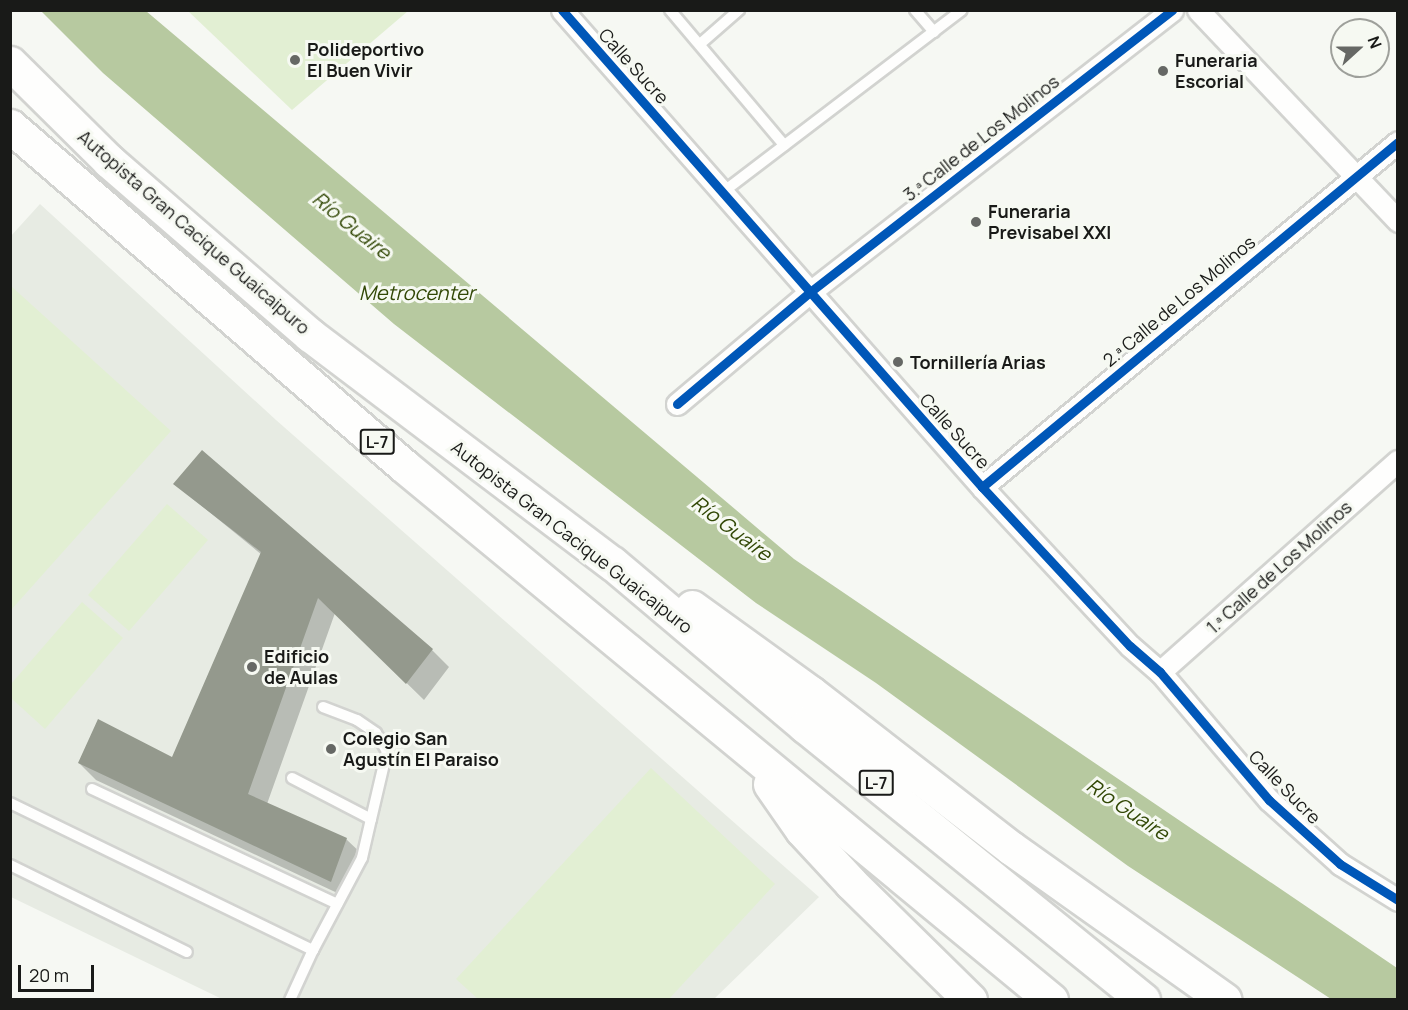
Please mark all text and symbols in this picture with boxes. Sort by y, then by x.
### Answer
north arrow [1330,18,1390,78]
street label: Calle Sucre [595,24,673,108]
text: N [1363,33,1387,52]
place label: Polideportivo El Buen Vivir [307,39,424,82]
place label: Funeraria Escorial [1175,50,1258,92]
marker: Polideportivo El Buen Vivir [288,53,302,67]
marker: Funeraria Escorial [1156,64,1170,78]
street label: 3.ª Calle de Los Molinos [899,71,1063,205]
street label: Autopista Gran Cacique Guaicaipuro [74,125,314,339]
water label: Río Guaire [308,186,396,264]
place label: Funeraria Previsabel XXI [988,201,1111,244]
marker: Funeraria Previsabel XXI [969,215,983,229]
street label: 2.ª Calle de Los Molinos [1099,231,1259,371]
water label: Metrocenter [359,280,475,304]
place label: Tornillería Arias [910,351,1046,373]
marker: Tornillería Arias [891,355,905,369]
street label: Calle Sucre [916,389,994,473]
road number: L-7 [359,429,395,455]
street label: Autopista Gran Cacique Guaicaipuro [447,436,697,638]
water label: Río Guaire [687,490,777,566]
street label: 1.ª Calle de Los Molinos [1202,496,1356,638]
place label: Edificio de Aulas [264,646,338,688]
marker: Edificio de Aulas [245,660,259,674]
place label: Colegio San Agustín El Paraiso [343,728,499,771]
marker: Colegio San Agustín El Paraiso [324,742,338,756]
street label: Calle Sucre [1245,746,1325,828]
road number: L-7 [858,770,894,796]
water label: Río Guaire [1083,773,1173,845]
scale bar [21,953,98,991]
text: 20 m [29,963,69,987]

